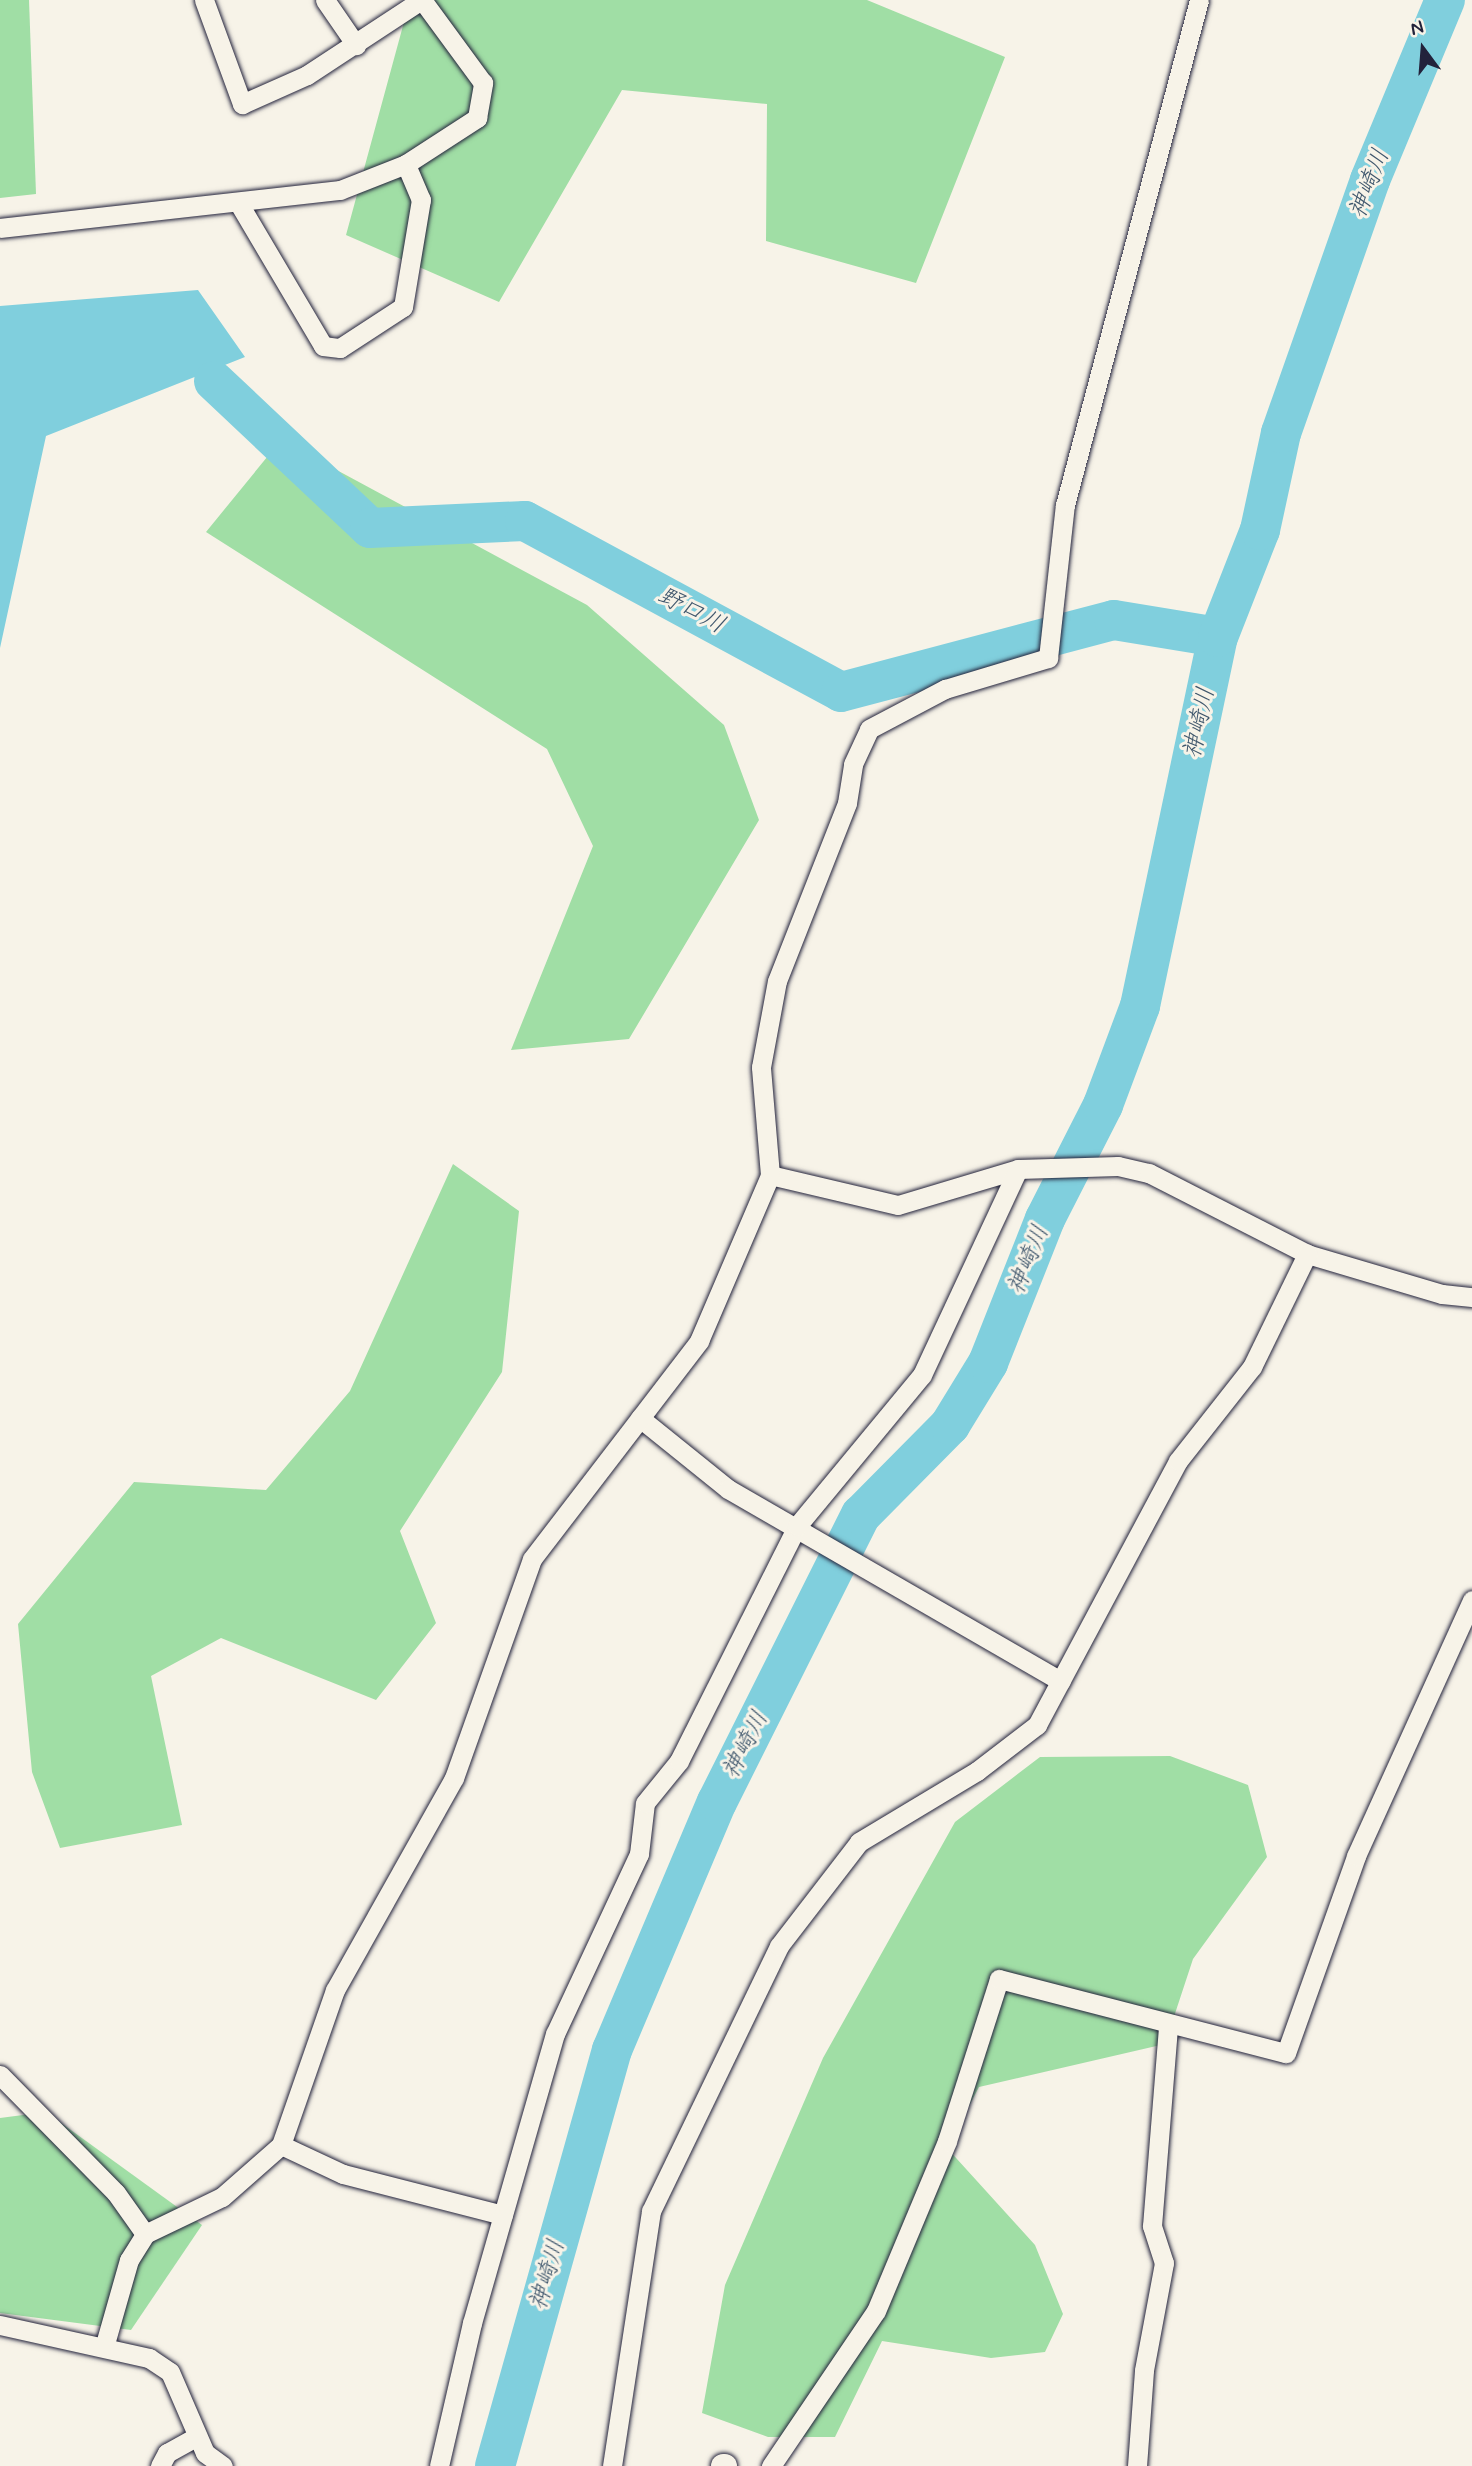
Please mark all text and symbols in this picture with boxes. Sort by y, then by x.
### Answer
north arrow [1388,14,1458,84]
text: N [1408,15,1427,42]
water label: 神崎川 [1344,145,1396,223]
water label: 野口川 [652,581,730,641]
water label: 神崎川 [1178,685,1222,761]
water label: 神崎川 [1002,1221,1056,1299]
water label: 神崎川 [717,1706,775,1784]
water label: 神崎川 [524,2236,572,2314]

